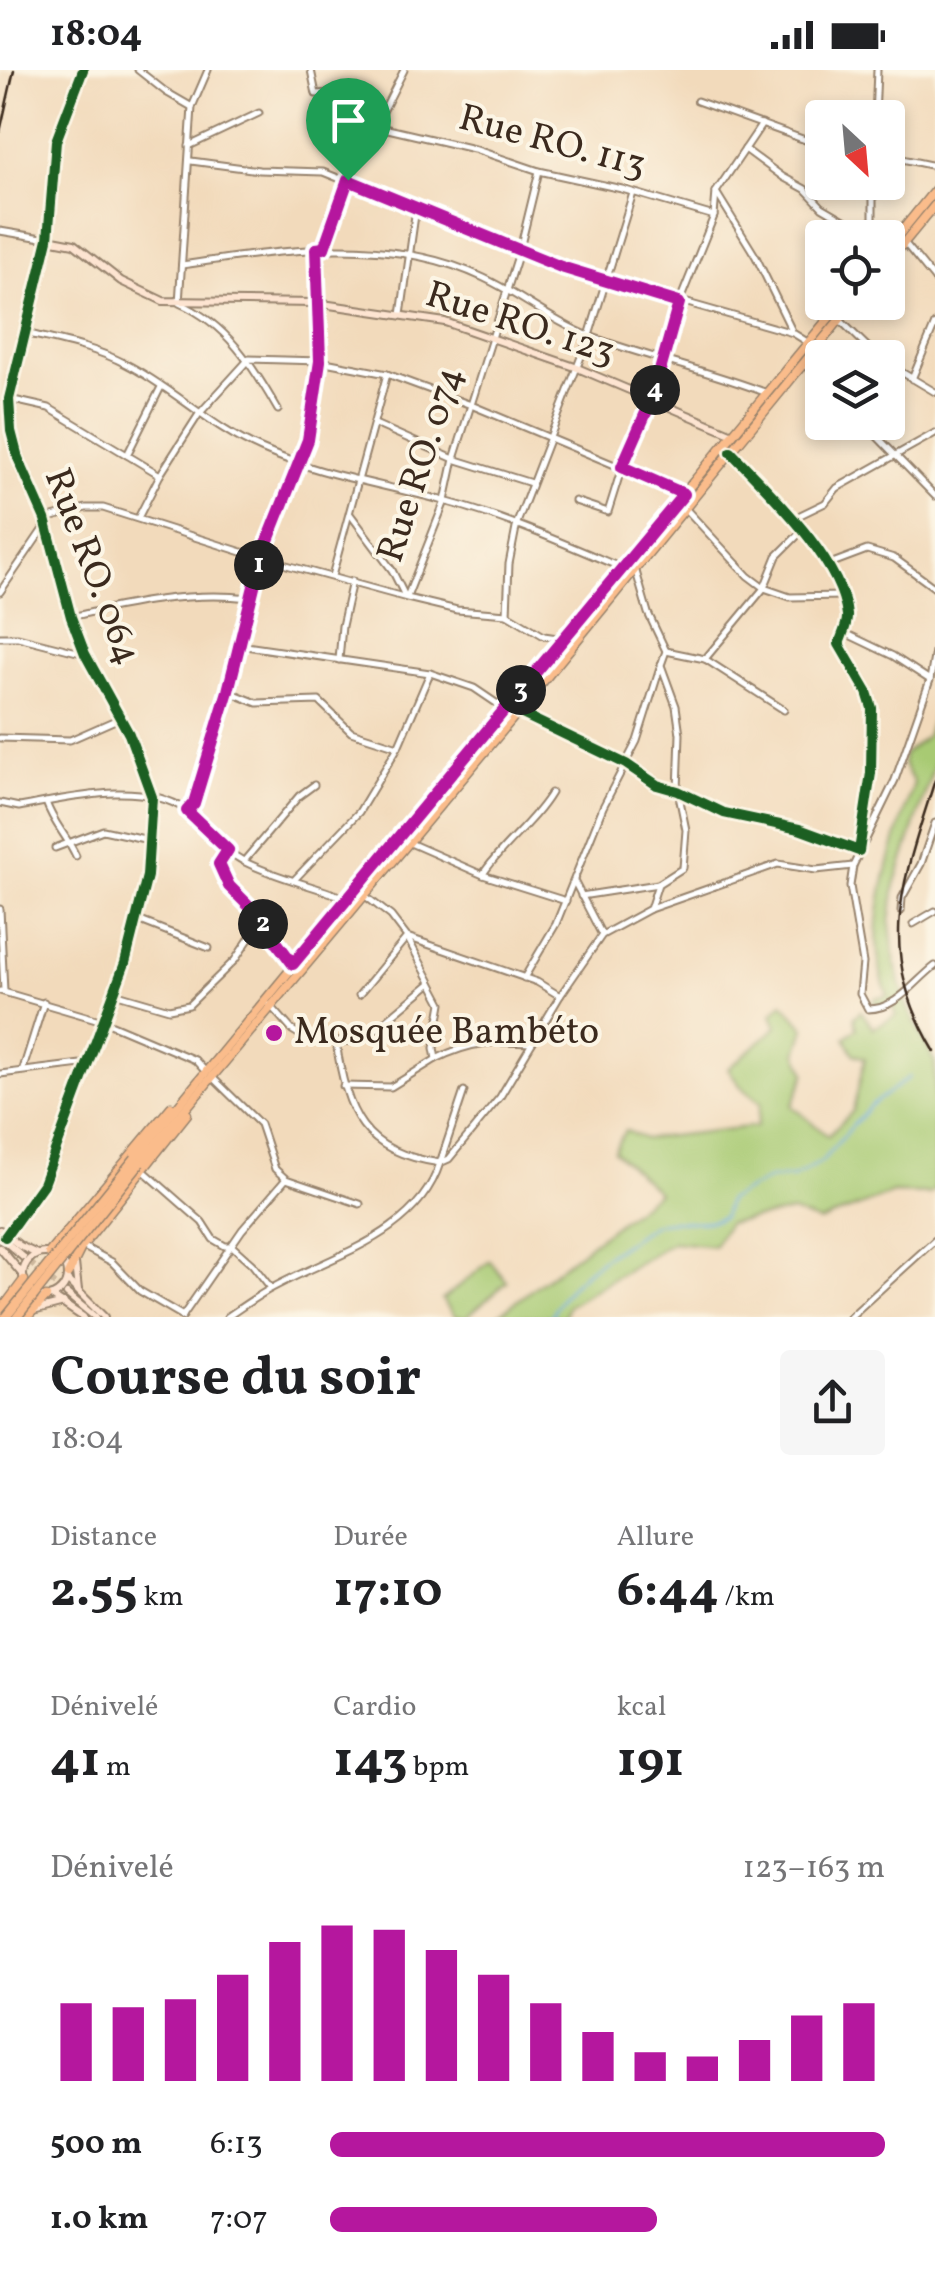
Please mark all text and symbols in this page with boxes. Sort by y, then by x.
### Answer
text: 18:04 [50,9,143,62]
pin [306,78,391,181]
icon: arrive [321,93,376,148]
street label: Rue RO. 113 [453,93,651,193]
north arrow [805,100,905,200]
map controls [805,100,905,440]
button: locate [805,220,905,320]
street label: Rue RO. 123 [419,269,621,381]
button: layers [805,340,905,440]
street label: Rue RO. 074 [365,360,479,570]
pin: 4 [630,365,680,415]
text: 4 [647,370,663,409]
street label: Rue RO. 064 [29,461,153,673]
pin: 1 [234,540,284,590]
text: 1 [253,545,265,584]
pin: 3 [496,665,546,715]
text: 3 [514,670,528,709]
pin: 2 [238,899,288,949]
text: 2 [256,904,270,943]
place label: Mosquée Bambéto [294,1007,599,1060]
marker: Mosquée Bambéto [263,1022,285,1044]
text: Course du soir [50,1342,421,1418]
button: share [780,1350,885,1455]
text: 18:04 [50,1418,124,1462]
text: Distance [50,1518,157,1557]
text: Durée [333,1518,408,1557]
text: Allure [617,1518,694,1557]
text: 2.55 [50,1557,138,1627]
text: 17:10 [333,1557,442,1627]
text: 6:44 [617,1557,719,1627]
text: km [138,1578,183,1617]
text: /km [719,1578,775,1617]
text: Dénivelé [50,1688,158,1727]
text: Cardio [333,1688,416,1727]
text: kcal [617,1688,666,1727]
text: 41 [50,1727,100,1797]
text: 143 [333,1727,408,1797]
text: 191 [617,1727,684,1797]
text: m [100,1748,131,1787]
text: bpm [408,1748,469,1787]
text: Dénivelé [50,1847,174,1891]
text: 123–163 m [743,1847,885,1891]
text: 500 m [50,2123,142,2167]
text: 6:13 [210,2123,263,2167]
text: 1.0 km [50,2198,148,2242]
text: 7:07 [210,2198,268,2242]

